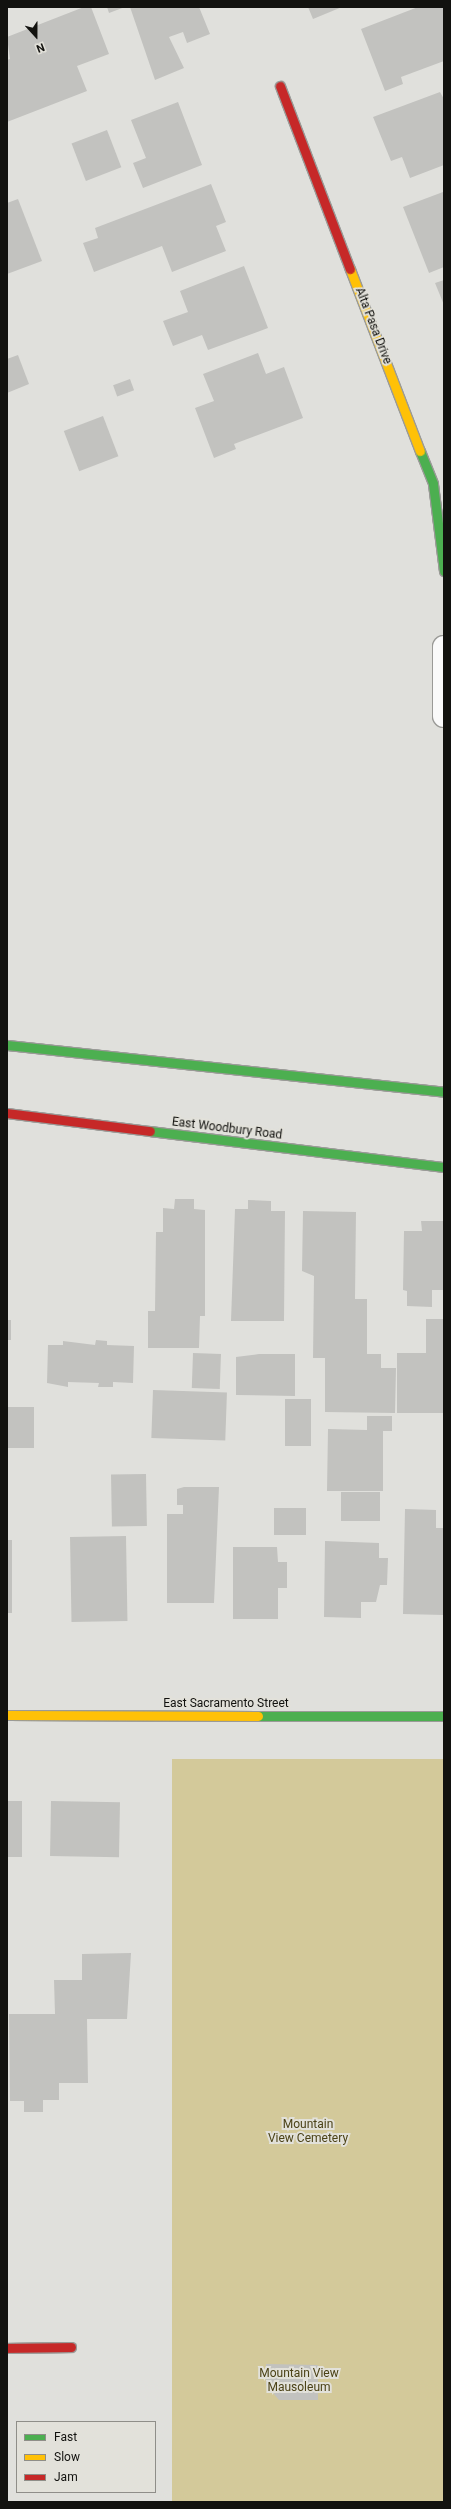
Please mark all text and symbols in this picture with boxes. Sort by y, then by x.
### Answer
north arrow [16,16,56,56]
text: N [35,40,46,55]
street label: Alta Pasa Drive [352,286,394,366]
street label: East Woodbury Road [171,1115,283,1143]
street label: East Sacramento Street [163,1697,289,1711]
park label: Mountain View Cemetery [268,2118,348,2146]
park label: Mountain View Mausoleum [259,2367,339,2395]
legend [16,2421,156,2493]
text: Fast [54,2430,77,2444]
text: Slow [54,2450,80,2464]
text: Jam [54,2470,78,2484]

